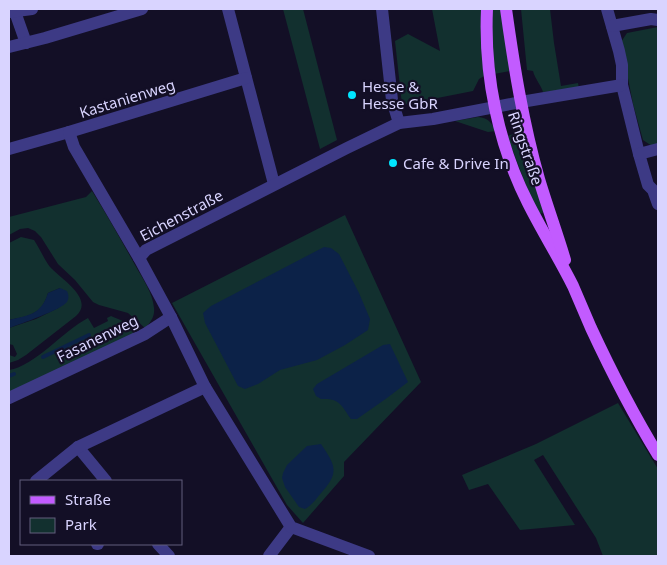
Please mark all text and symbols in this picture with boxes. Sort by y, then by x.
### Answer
street label: Kastanienweg [77,74,177,122]
place label: Hesse & Hesse GbR [362,76,438,113]
marker: Hesse & Hesse GbR [346,89,358,101]
street label: Ringstraße [504,109,548,187]
place label: Cafe & Drive In [403,153,509,173]
marker: Cafe & Drive In [387,157,399,169]
street label: Eichenstraße [136,185,226,245]
street label: Fasanenweg [53,310,141,366]
legend [20,480,182,545]
text: Straße [65,489,111,509]
text: Park [65,514,97,534]

